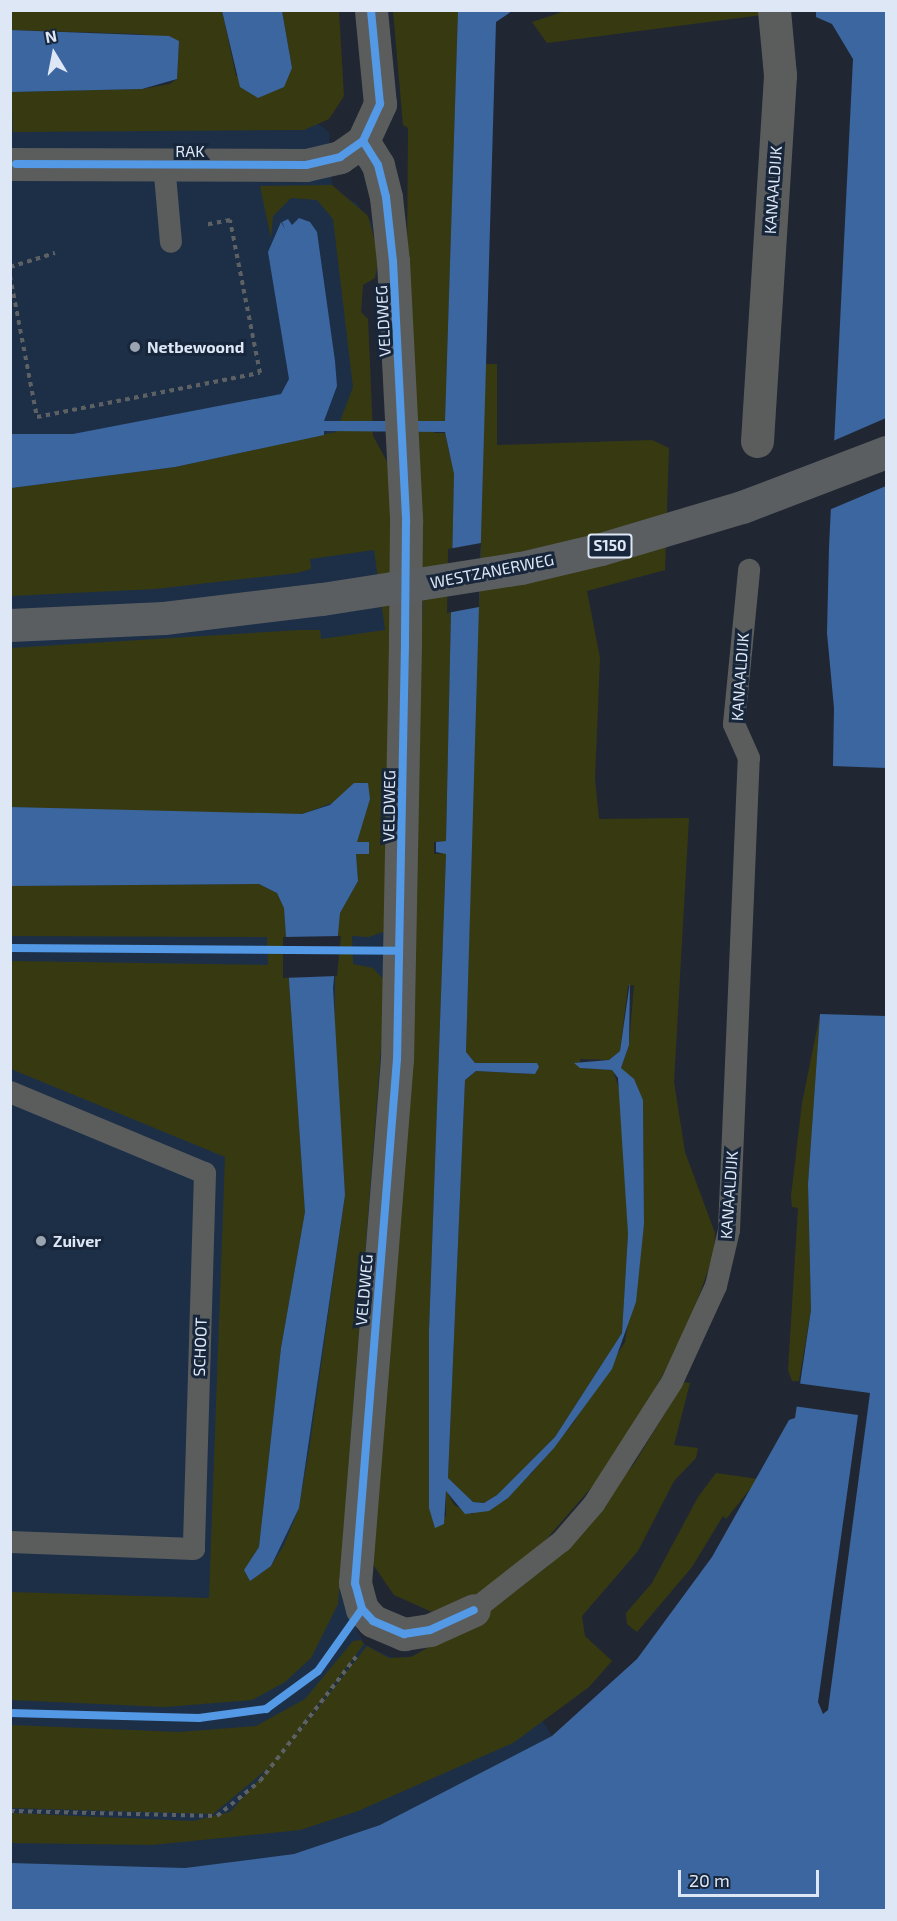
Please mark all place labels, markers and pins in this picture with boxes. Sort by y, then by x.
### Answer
place label: Netbewoond [147,337,244,357]
marker: Netbewoond [128,340,142,354]
place label: Zuiver [53,1231,101,1251]
marker: Zuiver [34,1234,48,1248]

